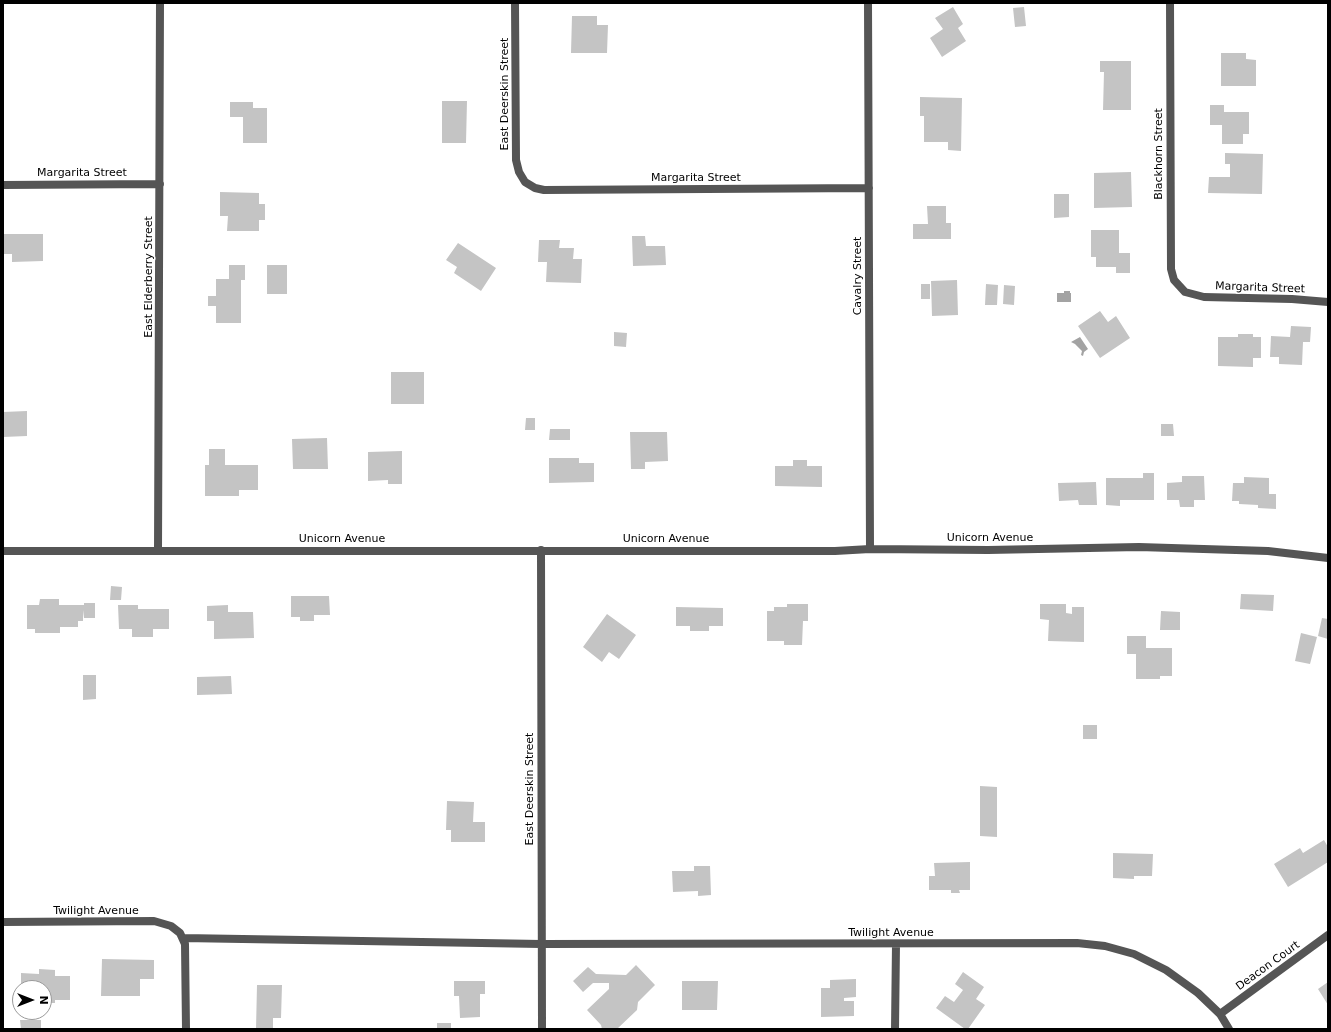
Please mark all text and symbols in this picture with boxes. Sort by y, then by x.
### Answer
street label: East Deerskin Street [498,38,512,150]
street label: Blackhorn Street [1152,108,1166,200]
street label: Margarita Street [37,166,127,180]
street label: Margarita Street [651,171,741,185]
street label: East Elderberry Street [142,216,156,338]
street label: Cavalry Street [851,237,865,315]
street label: Margarita Street [1215,280,1305,296]
street label: Unicorn Avenue [947,531,1033,545]
street label: Unicorn Avenue [299,532,385,546]
street label: Unicorn Avenue [623,532,709,546]
street label: East Deerskin Street [523,733,537,845]
street label: Twilight Avenue [53,904,139,918]
street label: Twilight Avenue [848,926,934,940]
street label: Deacon Court [1234,938,1302,994]
north arrow [12,980,52,1020]
text: N [37,995,50,1005]

